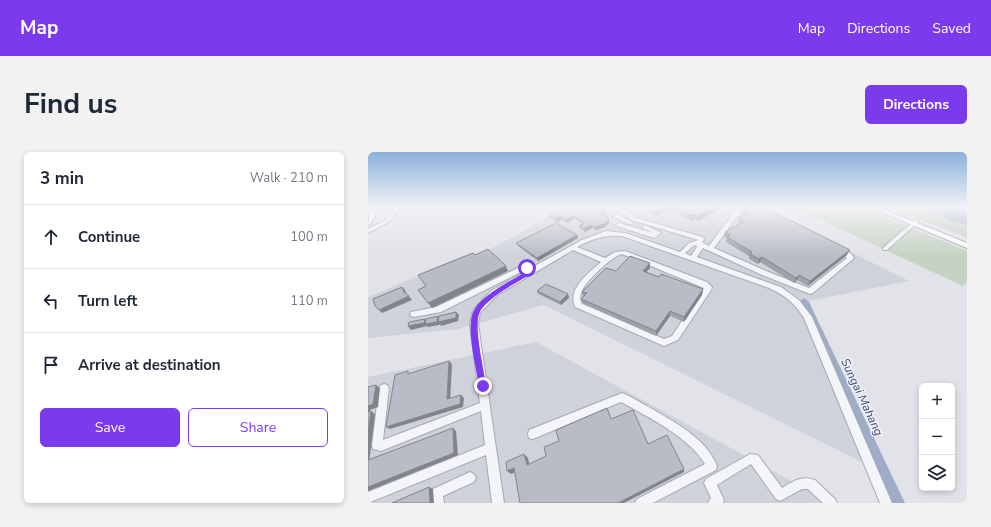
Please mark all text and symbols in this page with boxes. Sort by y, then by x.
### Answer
text: Map [20,15,58,41]
text: Map [798,19,825,38]
text: Directions [847,19,910,38]
text: Saved [932,19,971,38]
text: Find us [24,85,118,123]
button: Directions [865,85,967,124]
text: 3 min [40,167,84,190]
text: Walk · 210 m [250,169,328,187]
icon: ahead [40,226,62,248]
text: Continue [78,227,140,247]
text: 100 m [290,228,328,246]
route start [518,259,536,277]
icon: left [40,290,62,312]
text: Turn left [78,291,137,311]
text: 110 m [290,292,328,310]
icon: arrive [40,354,62,376]
text: Arrive at destination [78,355,221,375]
water label: Sungai Mahang [837,356,887,438]
route end [474,377,492,395]
map controls [919,383,955,491]
button: + [919,383,955,419]
button: Save [40,408,180,447]
button: Share [188,408,328,447]
button: − [919,419,955,455]
button: layers [919,455,955,491]

